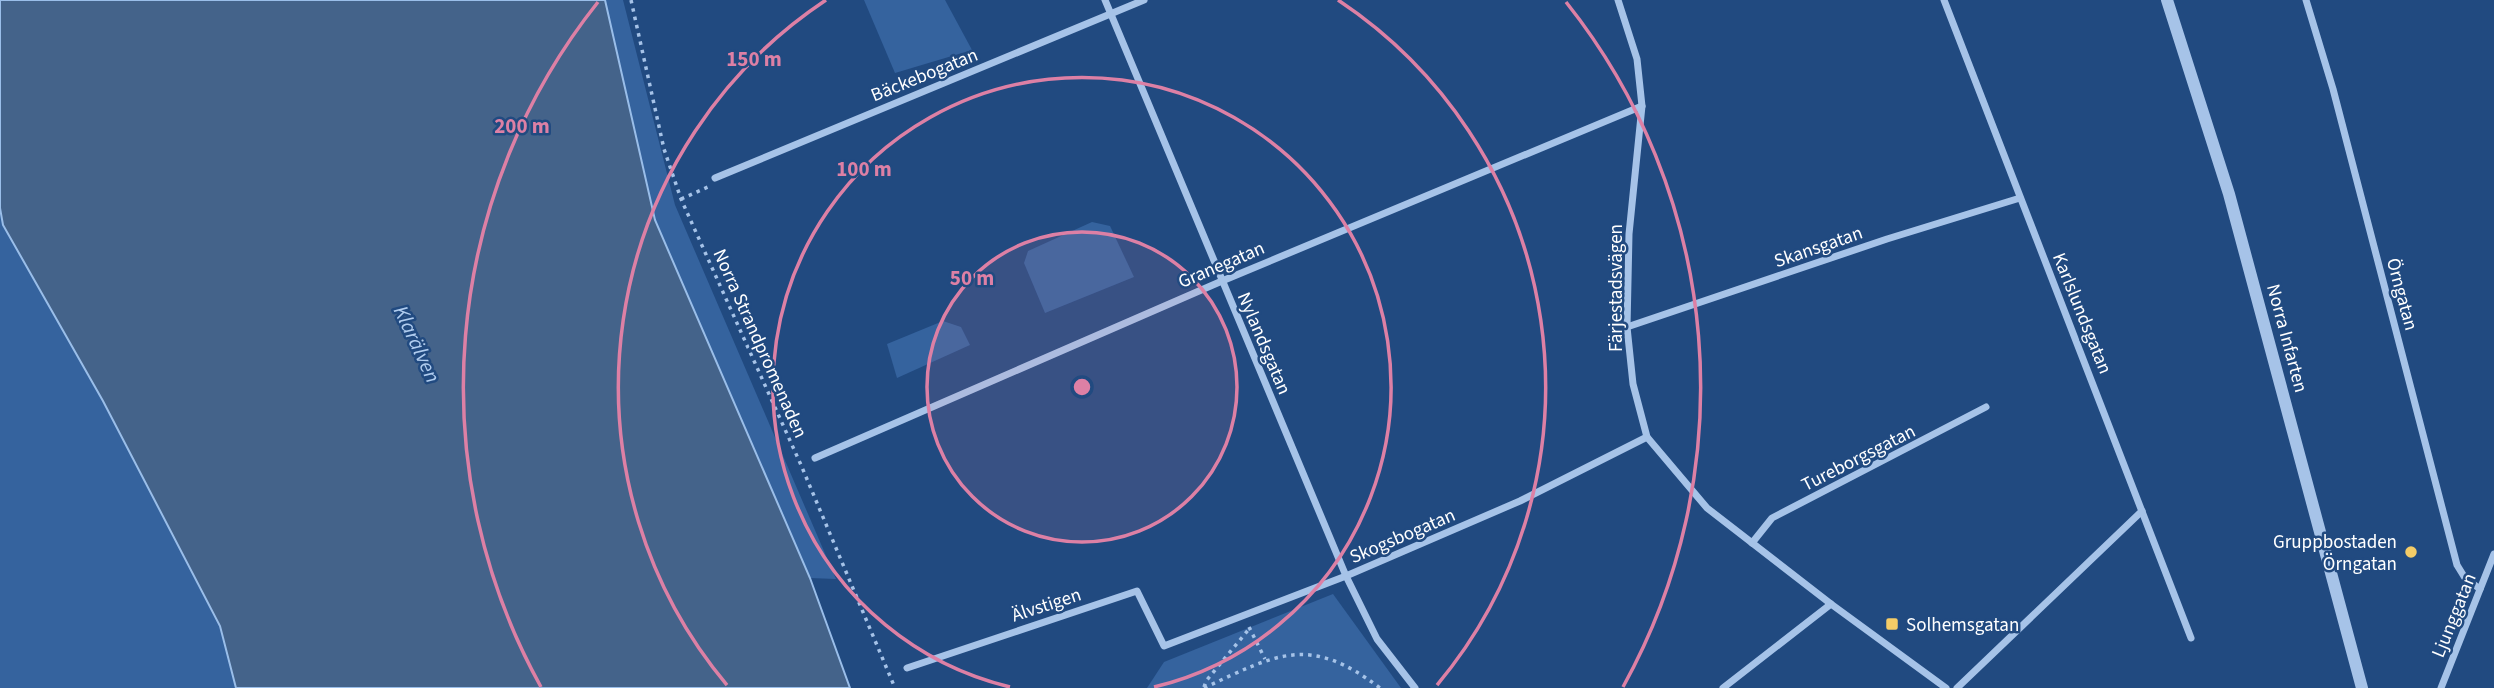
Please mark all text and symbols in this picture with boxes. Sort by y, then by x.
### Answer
street label: Bäckebogatan [867,42,982,109]
text: 150 m [726,44,782,74]
text: 200 m [494,111,550,141]
text: 100 m [836,154,892,184]
street label: Skansgatan [1771,220,1866,275]
street label: Färjestadsvägen [1603,224,1630,352]
street label: Granegatan [1174,235,1269,296]
street label: Norra Strandpromenaden [706,245,813,442]
street label: Karlslundsgatan [2045,249,2118,378]
street label: Örngatan [2379,255,2424,334]
text: 50 m [950,263,994,293]
street label: Norra Infarten [2259,281,2314,396]
street label: Nylandsgatan [1230,288,1297,399]
water label: Klarälven [386,300,448,388]
centre of rings [1070,375,1094,399]
street label: Tureborgsgatan [1797,418,1920,499]
street label: Skogsbogatan [1346,502,1460,571]
place label: Gruppbostaden Örngatan [2273,529,2397,578]
marker: Gruppbostaden Örngatan [2403,544,2419,560]
street label: Ljunggatan [2425,569,2484,662]
street label: Älvstigen [1008,581,1085,629]
place label: Solhemsgatan [1906,612,2019,639]
marker: Solhemsgatan [1884,616,1900,632]

